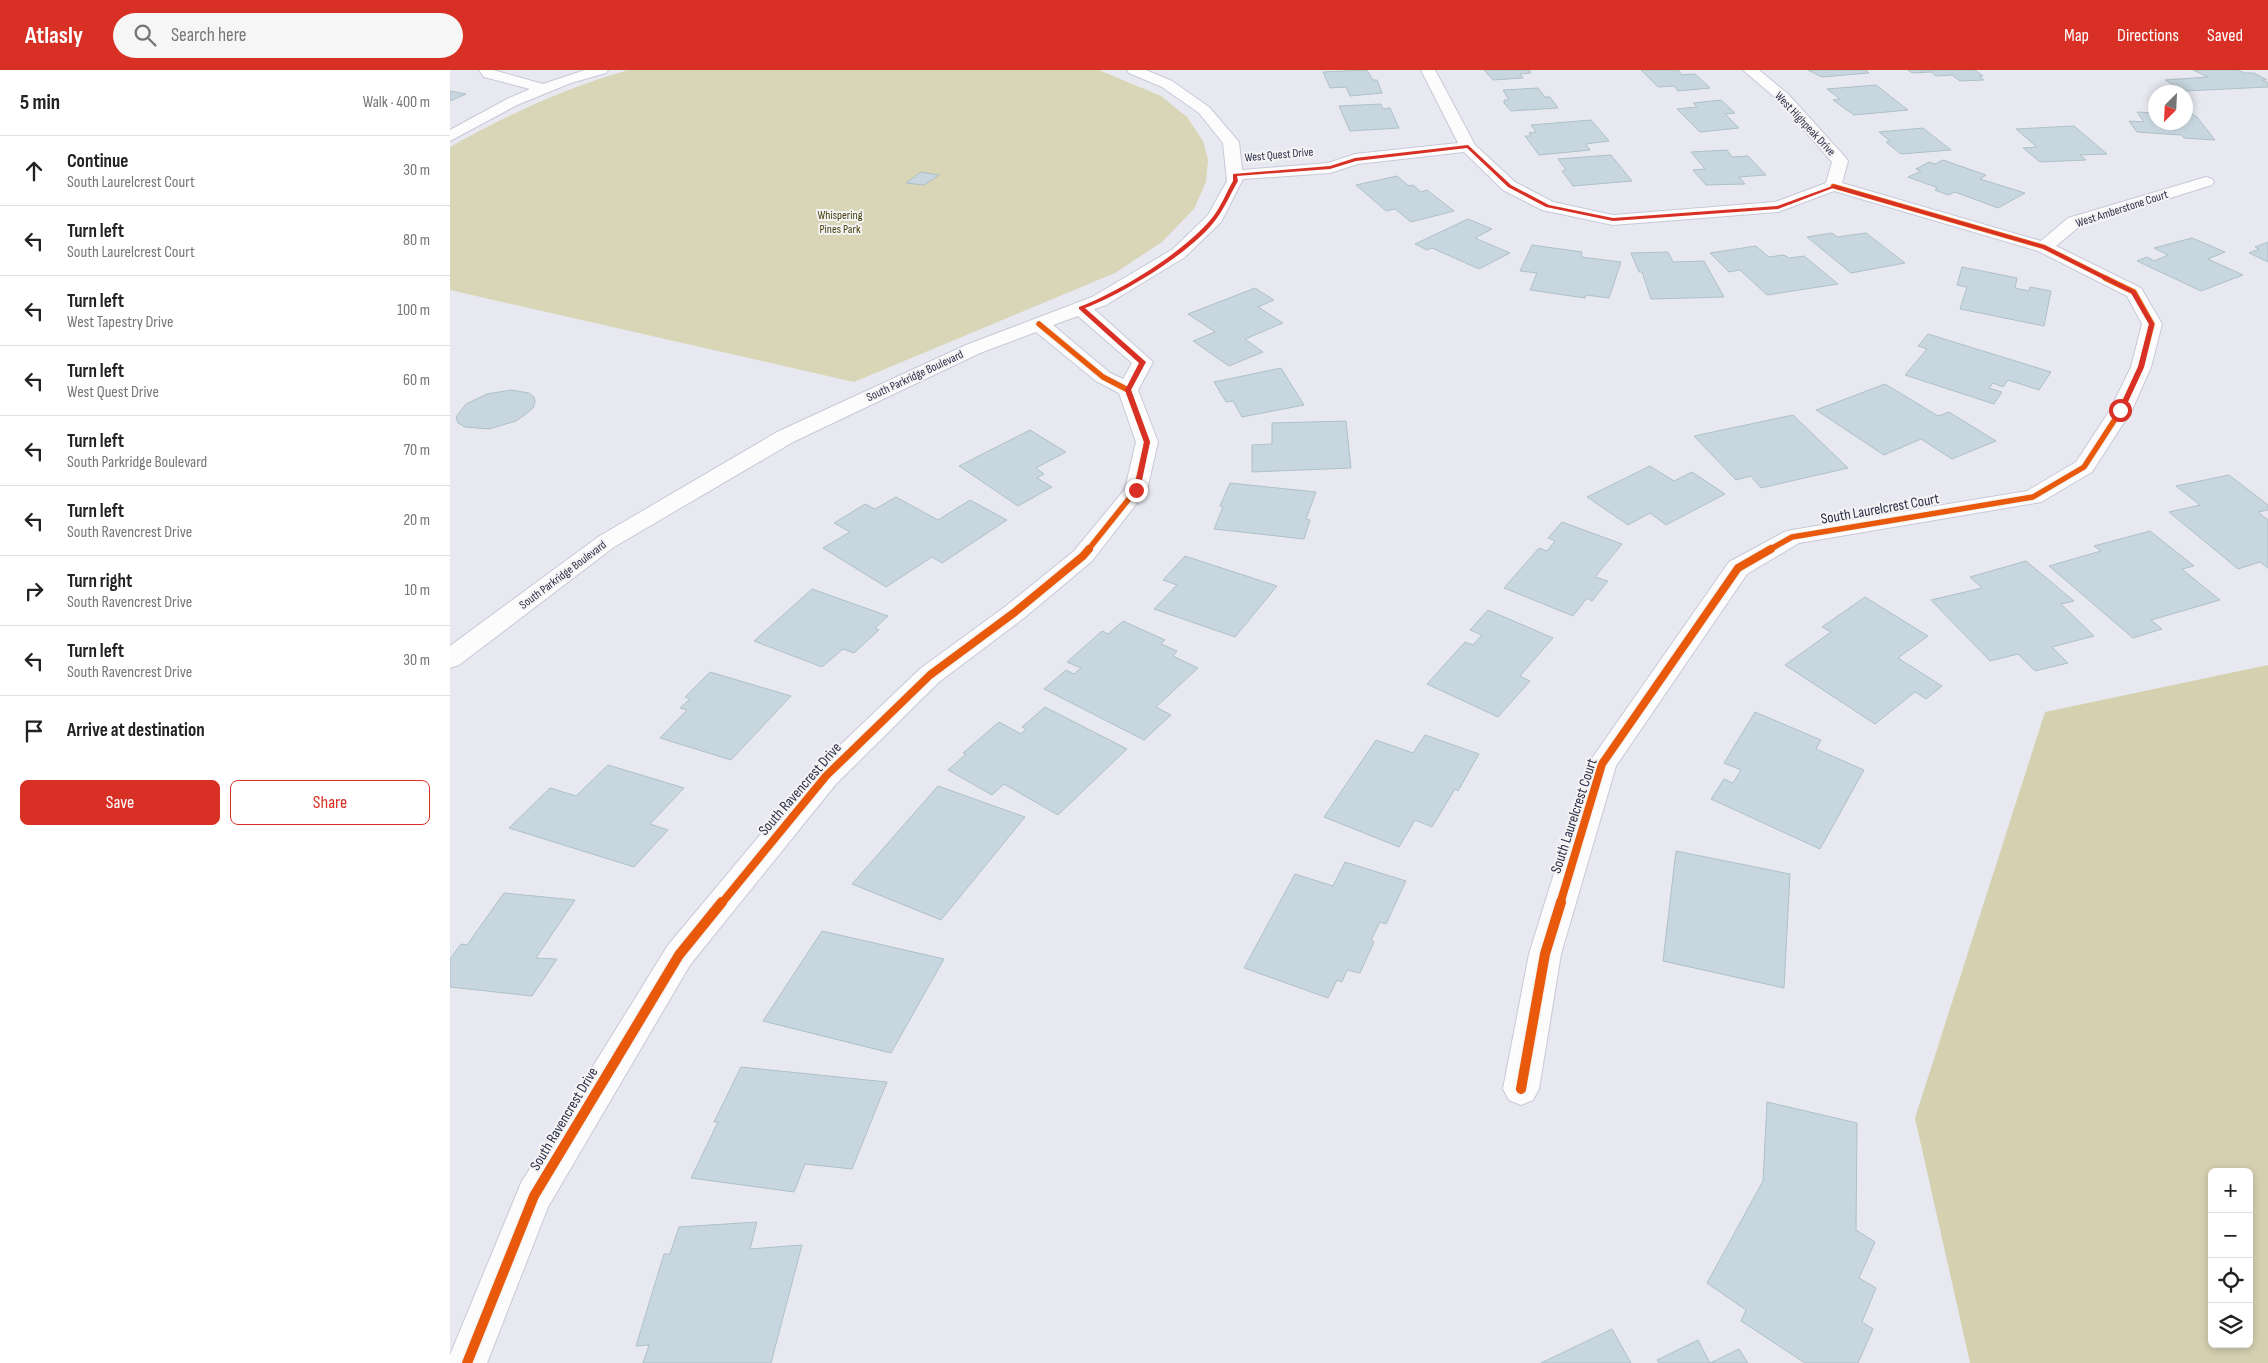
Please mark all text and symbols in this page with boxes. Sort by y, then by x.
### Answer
search box [113,13,463,58]
text: Atlasly [25,21,83,50]
icon: search [131,21,159,49]
text: Search here [171,24,246,47]
text: Map [2064,25,2089,46]
text: Directions [2117,25,2179,46]
text: Saved [2207,25,2243,46]
north arrow [2148,85,2193,130]
street label: West Highpeak Drive [1771,89,1839,159]
text: 5 min [20,90,60,115]
text: Walk · 400 m [363,93,430,112]
street label: West Quest Drive [1244,145,1314,165]
text: Continue [67,150,128,173]
icon: ahead [20,157,48,185]
text: 30 m [403,161,430,180]
text: South Laurelcrest Court [67,173,195,192]
street label: West Amberstone Court [2074,187,2170,231]
park label: Whispering Pines Park [818,208,863,237]
text: Turn left [67,220,124,243]
icon: left [20,227,48,255]
text: 80 m [403,231,430,250]
text: South Laurelcrest Court [67,243,195,262]
text: Turn left [67,290,124,313]
icon: left [20,297,48,325]
text: 100 m [397,301,430,320]
text: West Tapestry Drive [67,313,173,332]
street label: South Parkridge Boulevard [864,347,966,405]
text: Turn left [67,360,124,383]
icon: left [20,367,48,395]
text: 60 m [403,371,430,390]
text: West Quest Drive [67,383,159,402]
route start [2109,399,2132,422]
text: Turn left [67,430,124,453]
icon: left [20,437,48,465]
text: 70 m [404,441,430,460]
text: South Parkridge Boulevard [67,453,207,472]
route end [1125,479,1148,502]
street label: South Laurelcrest Court [1819,489,1941,529]
text: Turn left [67,500,124,523]
icon: left [20,507,48,535]
text: 20 m [403,511,430,530]
text: South Ravencrest Drive [67,523,192,542]
street label: South Parkridge Boulevard [516,537,610,613]
text: Turn right [67,570,132,593]
icon: right [20,577,48,605]
text: 10 m [404,581,430,600]
text: South Ravencrest Drive [67,593,192,612]
text: Turn left [67,640,124,663]
icon: left [20,647,48,675]
text: 30 m [403,651,430,670]
text: South Ravencrest Drive [67,663,192,682]
icon: arrive [20,717,48,745]
text: Arrive at destination [67,719,205,742]
street label: South Ravencrest Drive [754,738,846,840]
street label: South Laurelcrest Court [1546,756,1602,876]
button: Save [20,780,220,825]
button: Share [230,780,430,825]
street label: South Ravencrest Drive [526,1064,602,1174]
map controls [2208,1168,2253,1348]
button: + [2208,1168,2253,1213]
button: − [2208,1213,2253,1258]
button: locate [2208,1258,2253,1303]
button: layers [2208,1303,2253,1348]

